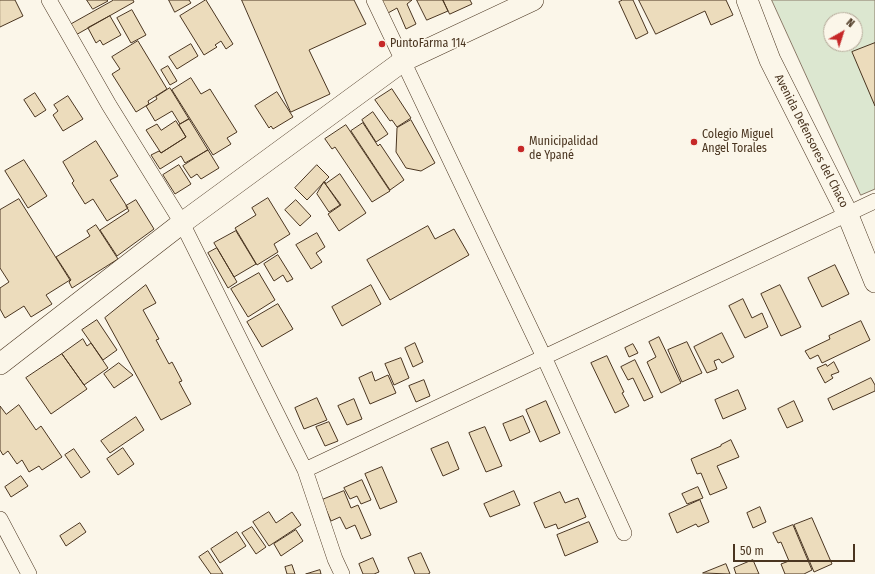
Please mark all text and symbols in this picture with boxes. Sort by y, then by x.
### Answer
north arrow [823,12,863,52]
text: N [844,16,857,30]
place label: PuntoFarma 114 [390,37,466,51]
marker: PuntoFarma 114 [377,39,387,49]
street label: Avenida Defensores del Chaco [771,72,851,210]
place label: Colegio Miguel Angel Torales [702,128,773,156]
place label: Municipalidad de Ypané [529,135,598,163]
marker: Colegio Miguel Angel Torales [689,137,699,147]
marker: Municipalidad de Ypané [516,144,526,154]
scale bar [735,536,857,562]
text: 50 m [740,544,764,558]

